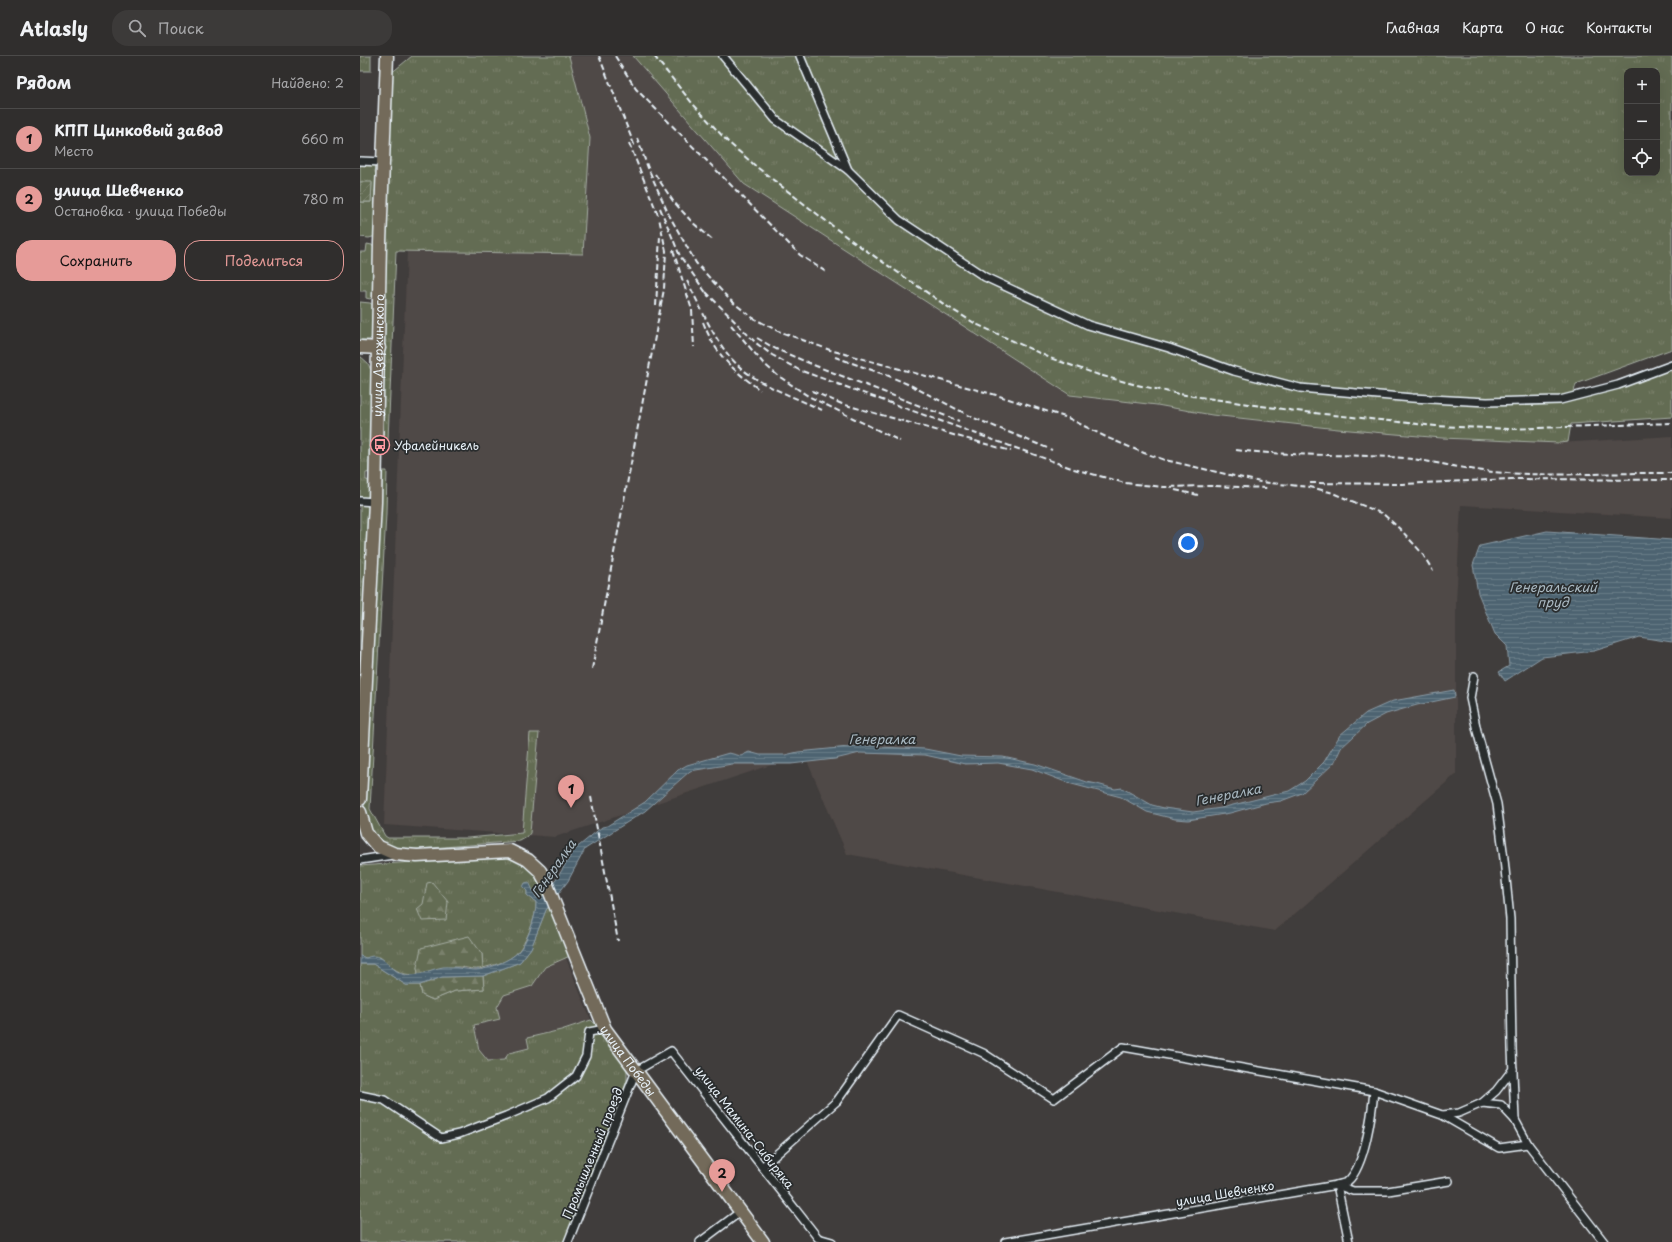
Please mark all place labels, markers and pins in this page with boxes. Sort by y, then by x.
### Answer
bus stop icon: Уфалейникель [369,434,391,456]
place label: Уфалейникель [394,436,479,454]
pin: 1 [558,775,584,808]
pin: 2 [709,1159,735,1192]

